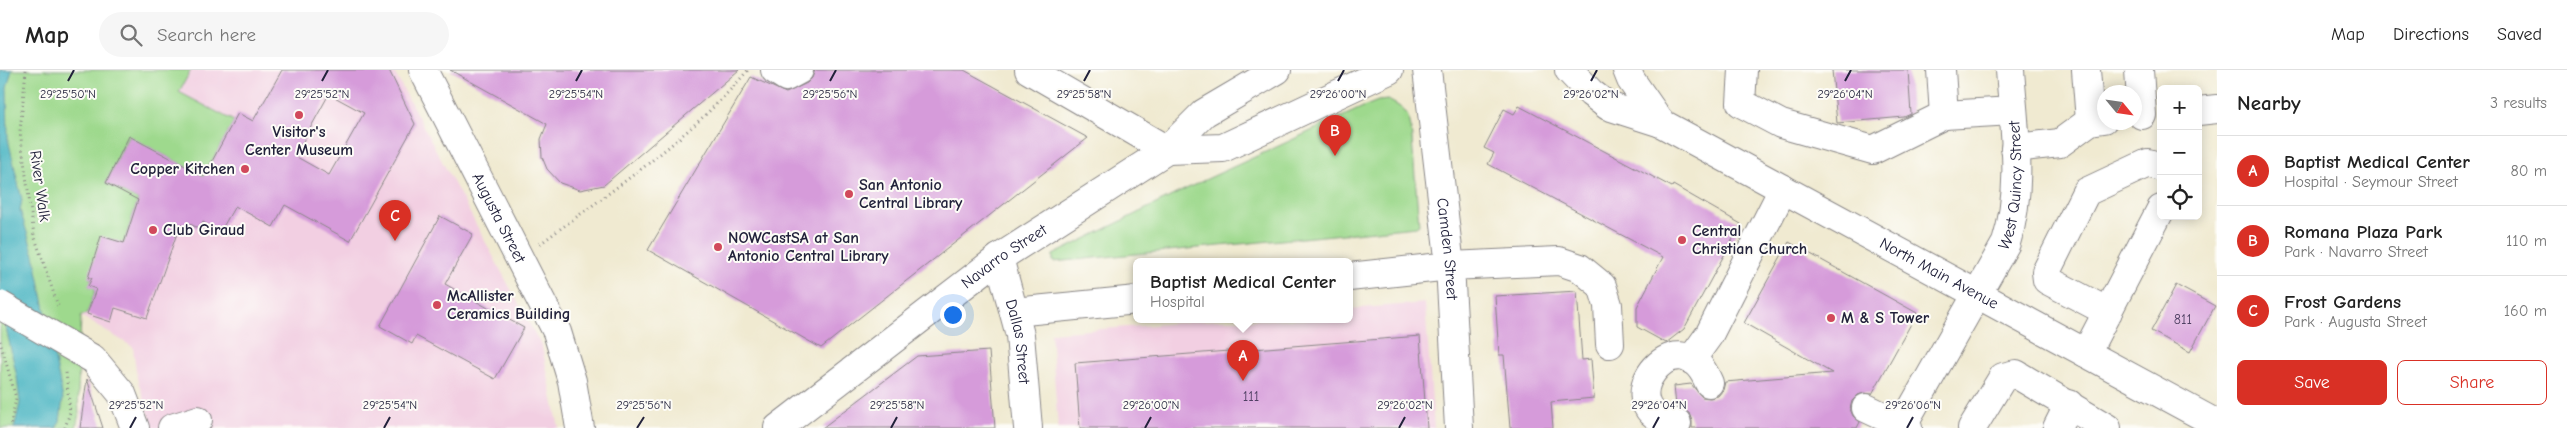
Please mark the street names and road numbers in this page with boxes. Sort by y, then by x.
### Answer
street label: West Quincy Street [1995,120,2025,253]
street label: River Walk [26,149,54,223]
street label: Augusta Street [468,170,529,266]
street label: Camden Street [1433,197,1461,301]
street label: Navarro Street [958,220,1051,292]
street label: North Main Avenue [1877,234,2001,313]
street label: Dallas Street [1002,297,1033,385]

